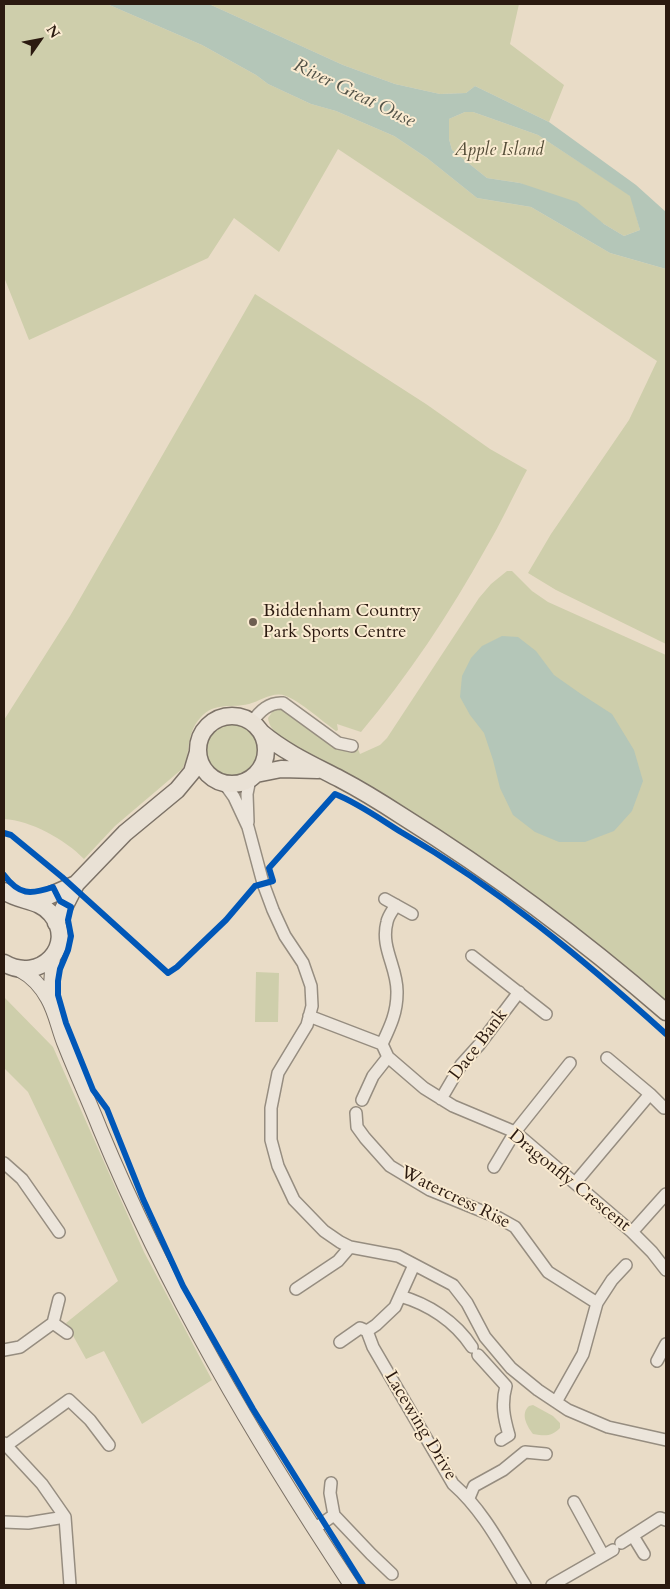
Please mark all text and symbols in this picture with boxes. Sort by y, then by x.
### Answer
north arrow [15,15,65,65]
text: N [42,21,64,42]
water label: River Great Ouse [289,55,419,133]
park label: Apple Island [454,140,544,162]
place label: Biddenham Country Park Sports Centre [263,601,421,644]
marker: Biddenham Country Park Sports Centre [247,616,259,628]
street label: Dace Bank [445,1005,513,1085]
street label: Dragonfly Crescent [504,1125,634,1237]
street label: Watercress Rise [397,1162,513,1234]
street label: Lacewing Drive [379,1368,461,1484]

